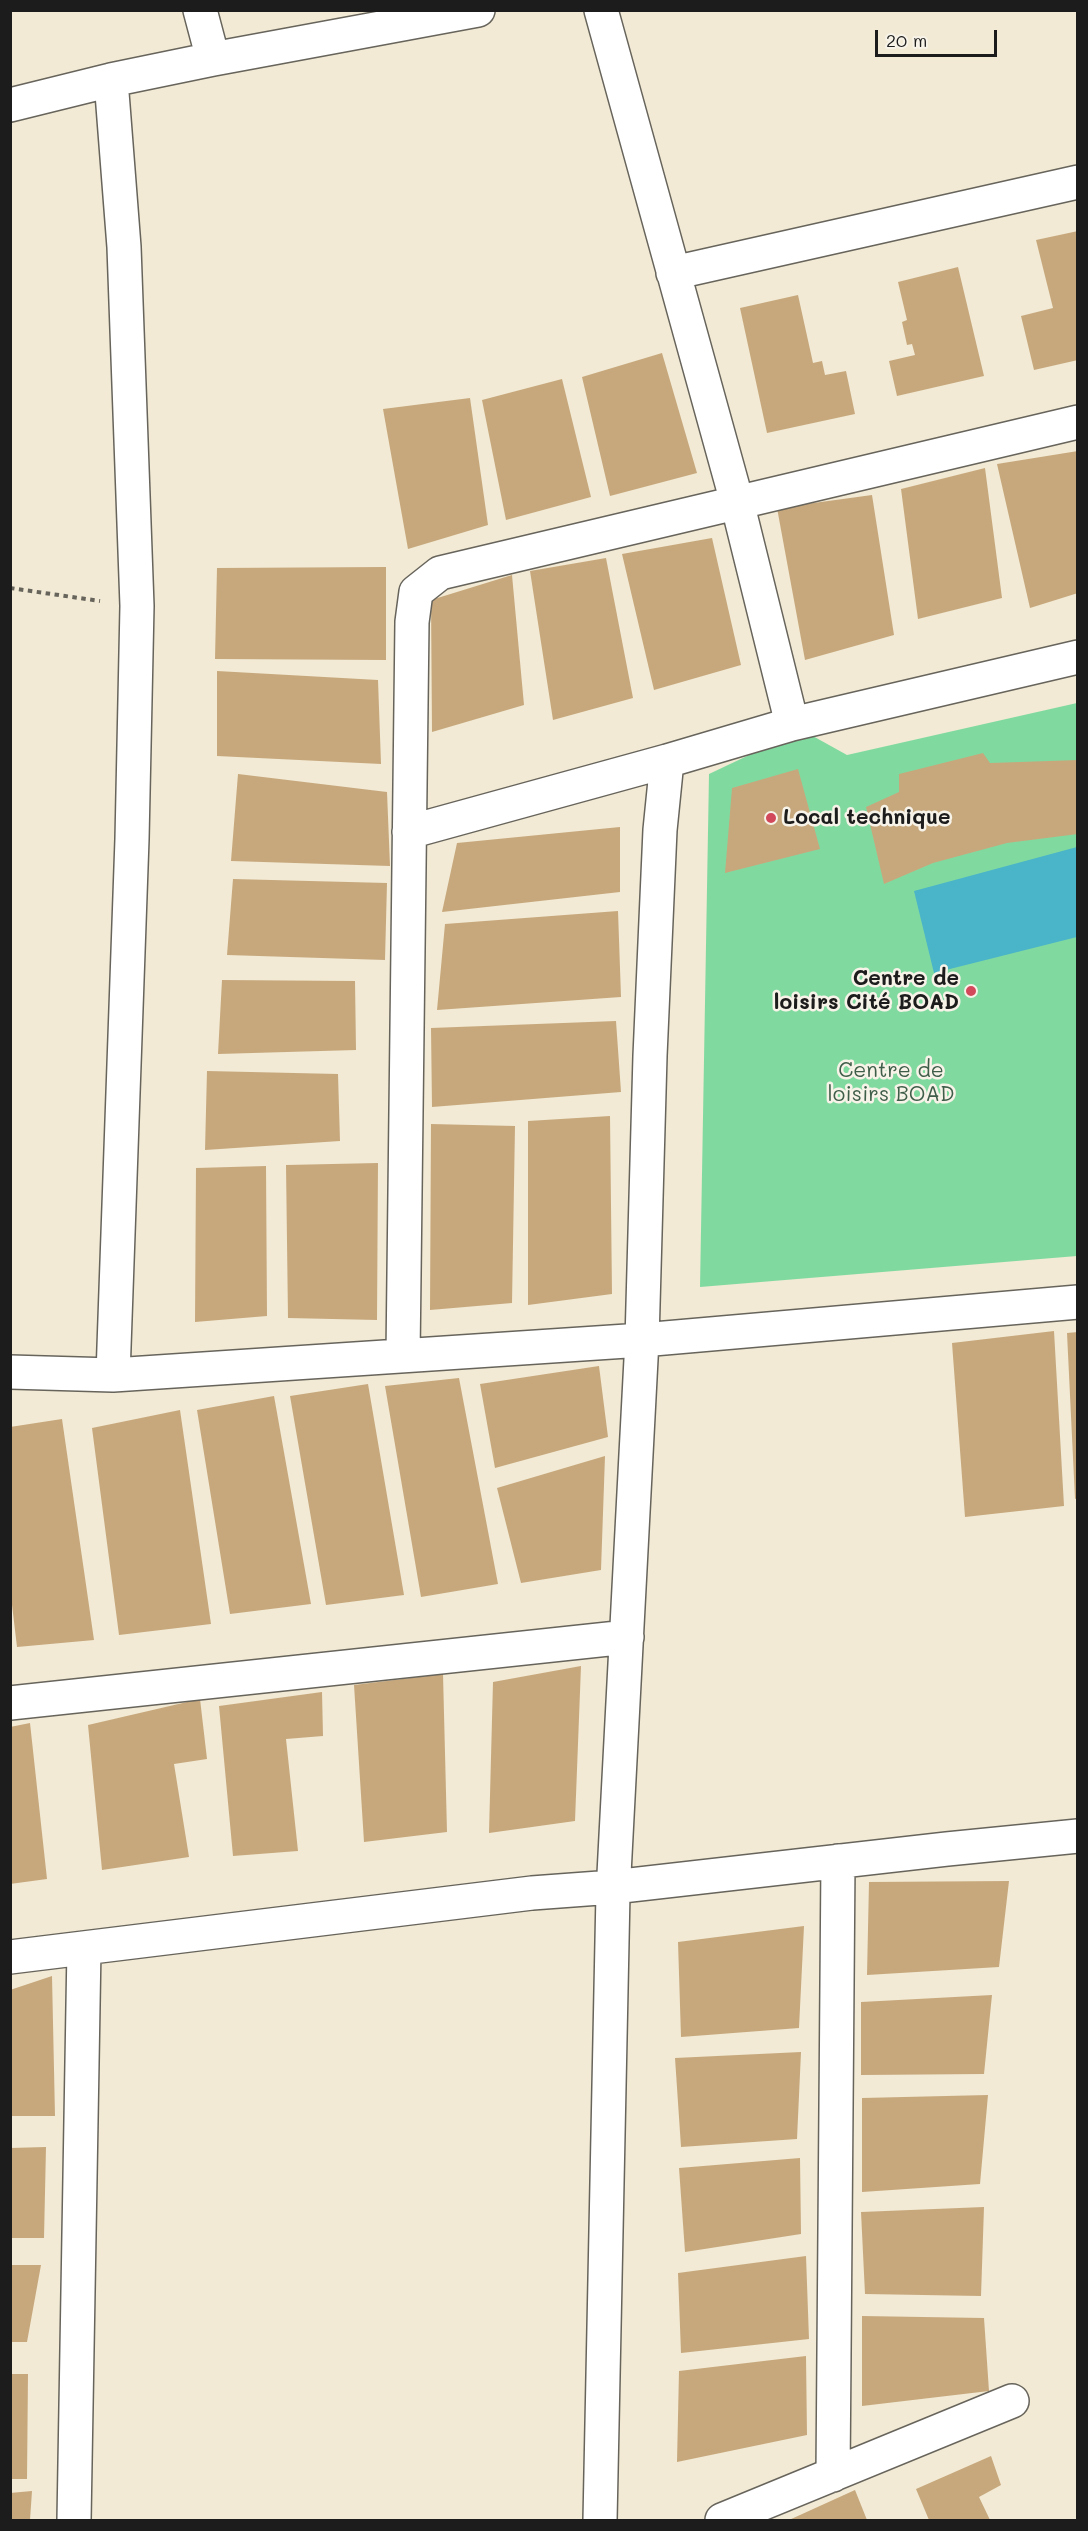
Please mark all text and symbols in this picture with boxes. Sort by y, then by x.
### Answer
scale bar [878,18,1000,56]
text: 20 m [886,28,927,52]
place label: Local technique [783,805,950,831]
marker: Local technique [764,811,778,825]
place label: Centre de loisirs Cité BOAD [774,966,959,1016]
marker: Centre de loisirs Cité BOAD [964,984,978,998]
park label: Centre de loisirs BOAD [828,1058,954,1108]

